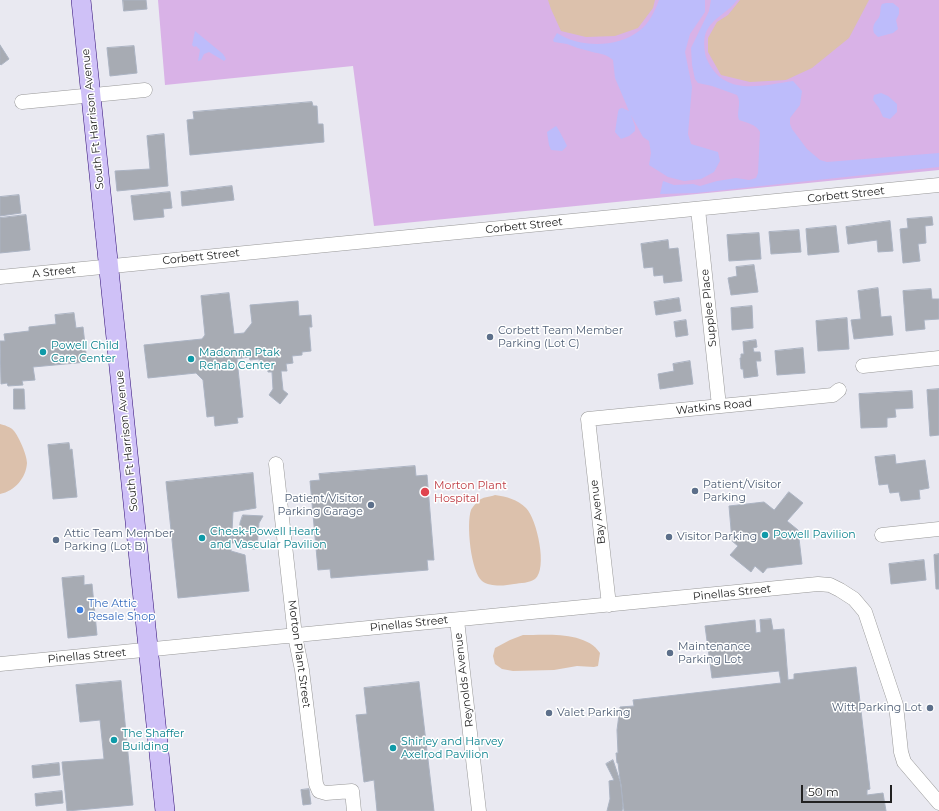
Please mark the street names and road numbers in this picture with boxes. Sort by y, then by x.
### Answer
street label: South Ft Harrison Avenue [79,48,107,190]
street label: Corbett Street [807,184,885,206]
street label: Corbett Street [485,215,563,237]
street label: Corbett Street [162,246,240,268]
street label: A Street [31,263,77,281]
street label: Supplee Place [698,268,720,348]
street label: South Ft Harrison Avenue [113,370,141,512]
street label: Watkins Road [675,396,753,418]
street label: Bay Avenue [587,479,609,545]
street label: Pinellas Street [692,582,772,604]
street label: Morton Plant Street [285,599,313,709]
street label: Pinellas Street [369,613,449,635]
street label: Reynolds Avenue [452,632,476,728]
street label: Pinellas Street [47,646,127,666]

